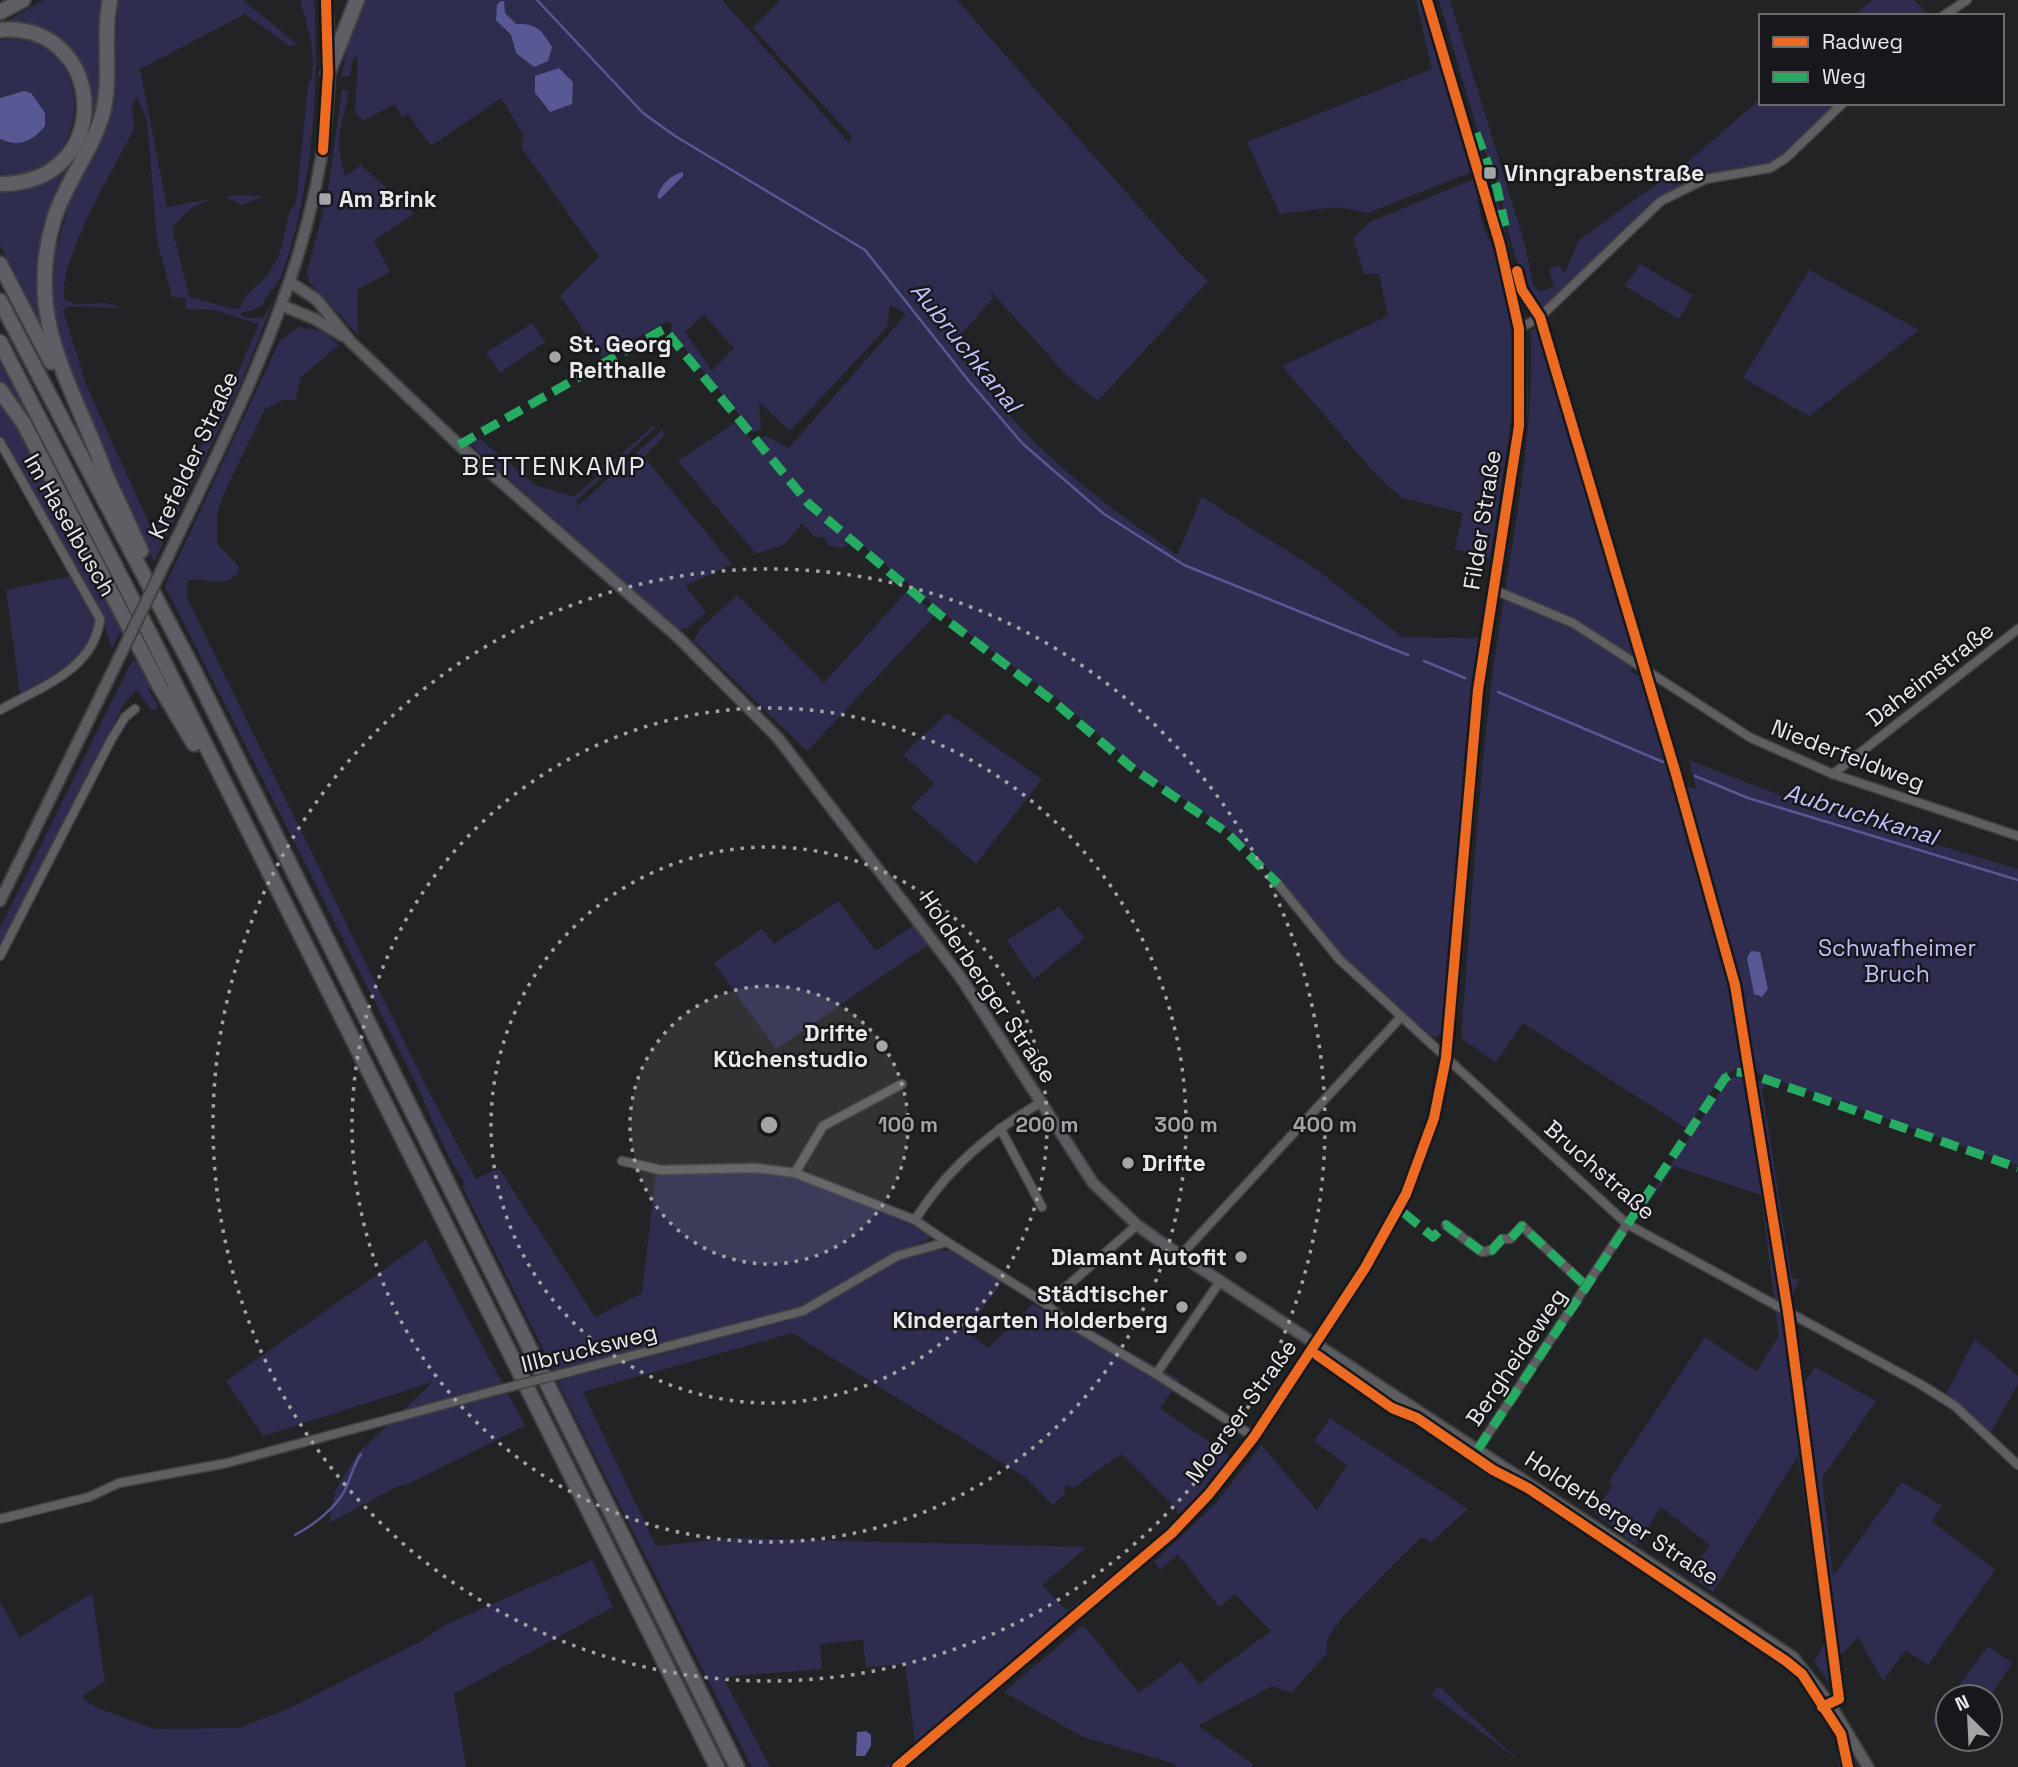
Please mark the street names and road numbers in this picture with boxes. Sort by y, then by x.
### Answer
street label: Krefelder Straße [141,366,245,544]
street label: Im Haselbusch [17,448,123,602]
street label: Filder Straße [1456,448,1508,592]
street label: Daheimstraße [1860,615,2000,733]
street label: Niederfeldweg [1767,712,1929,798]
street label: Holderberger Straße [912,885,1064,1089]
street label: Bruchstraße [1538,1113,1662,1227]
street label: Bergheideweg [1459,1282,1573,1432]
street label: Illbrucksweg [518,1317,660,1379]
street label: Moerser Straße [1179,1333,1303,1489]
street label: Holderberger Straße [1519,1444,1725,1592]

